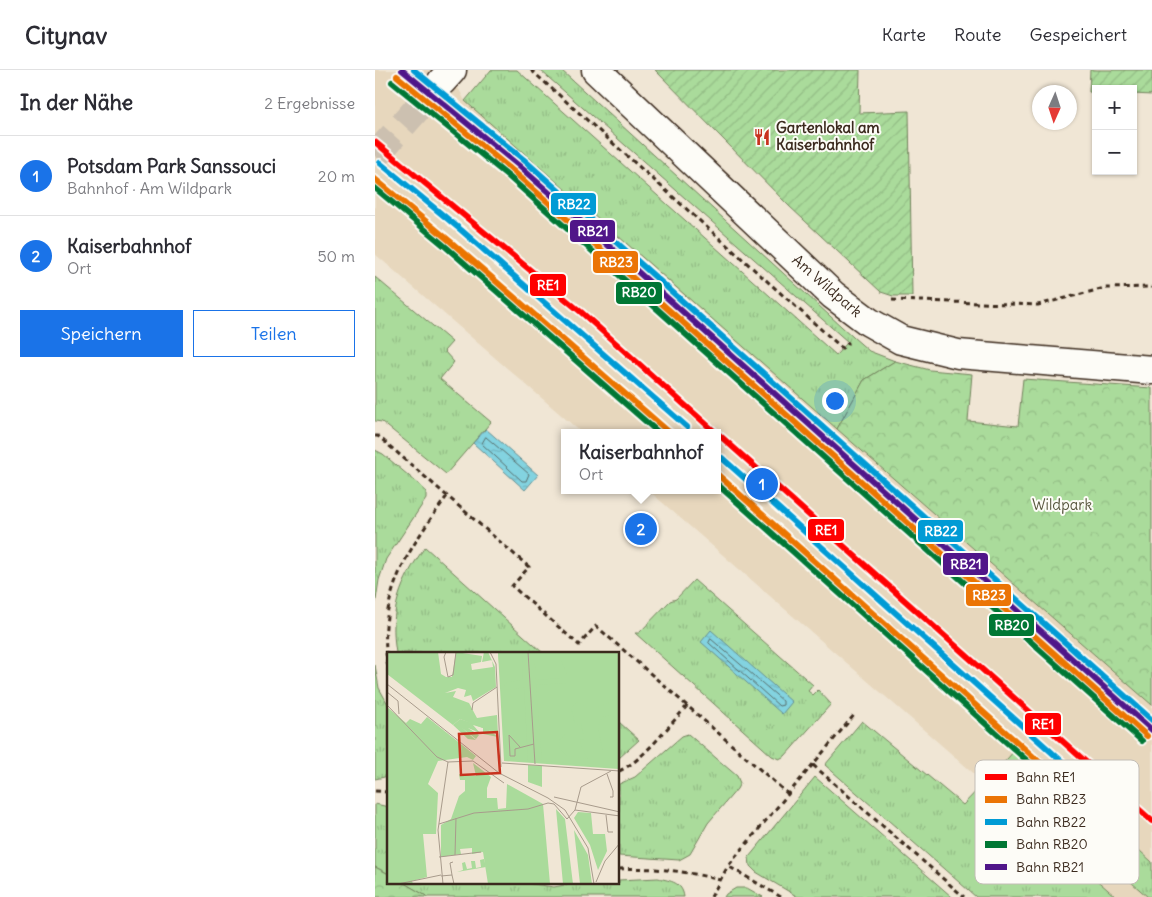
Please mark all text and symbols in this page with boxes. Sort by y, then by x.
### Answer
text: Citynav [25,20,107,50]
text: Karte [882,23,926,46]
text: Route [954,23,1001,46]
text: Gespeichert [1029,23,1127,46]
north arrow [1032,85,1077,130]
map controls [1092,85,1137,175]
button: + [1092,85,1137,130]
text: In der Nähe [20,89,133,116]
text: 2 Ergebnisse [264,93,355,113]
place label: Gartenlokal am Kaiserbahnhof [776,118,880,154]
restaurant icon: Gartenlokal am Kaiserbahnhof [752,127,772,147]
button: − [1092,130,1137,175]
text: Potsdam Park Sanssouci [67,154,276,178]
text: 1 [33,166,39,186]
text: 20 m [318,166,355,186]
text: Bahnhof · Am Wildpark [67,178,232,198]
line badge: RB22 [550,192,597,216]
text: RB22 [557,195,591,213]
line badge: RB21 [569,219,616,243]
text: RB21 [577,222,609,240]
text: Kaiserbahnhof [67,234,191,258]
text: 2 [32,246,40,266]
text: 50 m [317,246,355,266]
line badge: RB23 [592,250,639,274]
street label: Am Wildpark [788,250,866,321]
text: RB23 [599,253,633,271]
text: Ort [67,258,91,278]
line badge: RE1 [529,273,567,297]
text: RE1 [537,276,559,294]
line badge: RB20 [615,281,663,305]
text: RB20 [622,283,656,301]
button: Speichern [20,310,183,357]
button: Teilen [193,310,355,357]
your location [822,388,848,414]
popup [561,429,721,494]
text: Kaiserbahnhof [579,440,703,464]
text: Ort [579,464,603,484]
pin: 1 [746,465,778,503]
park label: Wildpark [1032,495,1092,514]
pin: 2 [625,510,657,548]
line badge: RE1 [807,518,845,542]
line badge: RB22 [917,519,964,543]
text: RE1 [815,521,837,539]
text: RB22 [924,522,958,540]
line badge: RB21 [942,552,989,576]
text: RB21 [950,555,982,573]
line badge: RB23 [965,583,1012,607]
text: RB23 [972,586,1006,604]
line badge: RB20 [988,613,1035,637]
text: RB20 [995,616,1029,634]
inset map [387,652,620,884]
line badge: RE1 [1024,712,1062,736]
text: RE1 [1032,715,1054,733]
legend [975,760,1139,884]
text: Bahn RE1 [1016,768,1075,786]
text: Bahn RB23 [1016,790,1086,808]
text: Bahn RB22 [1016,813,1086,831]
text: Bahn RB20 [1016,835,1088,853]
text: Bahn RB21 [1016,858,1084,876]

